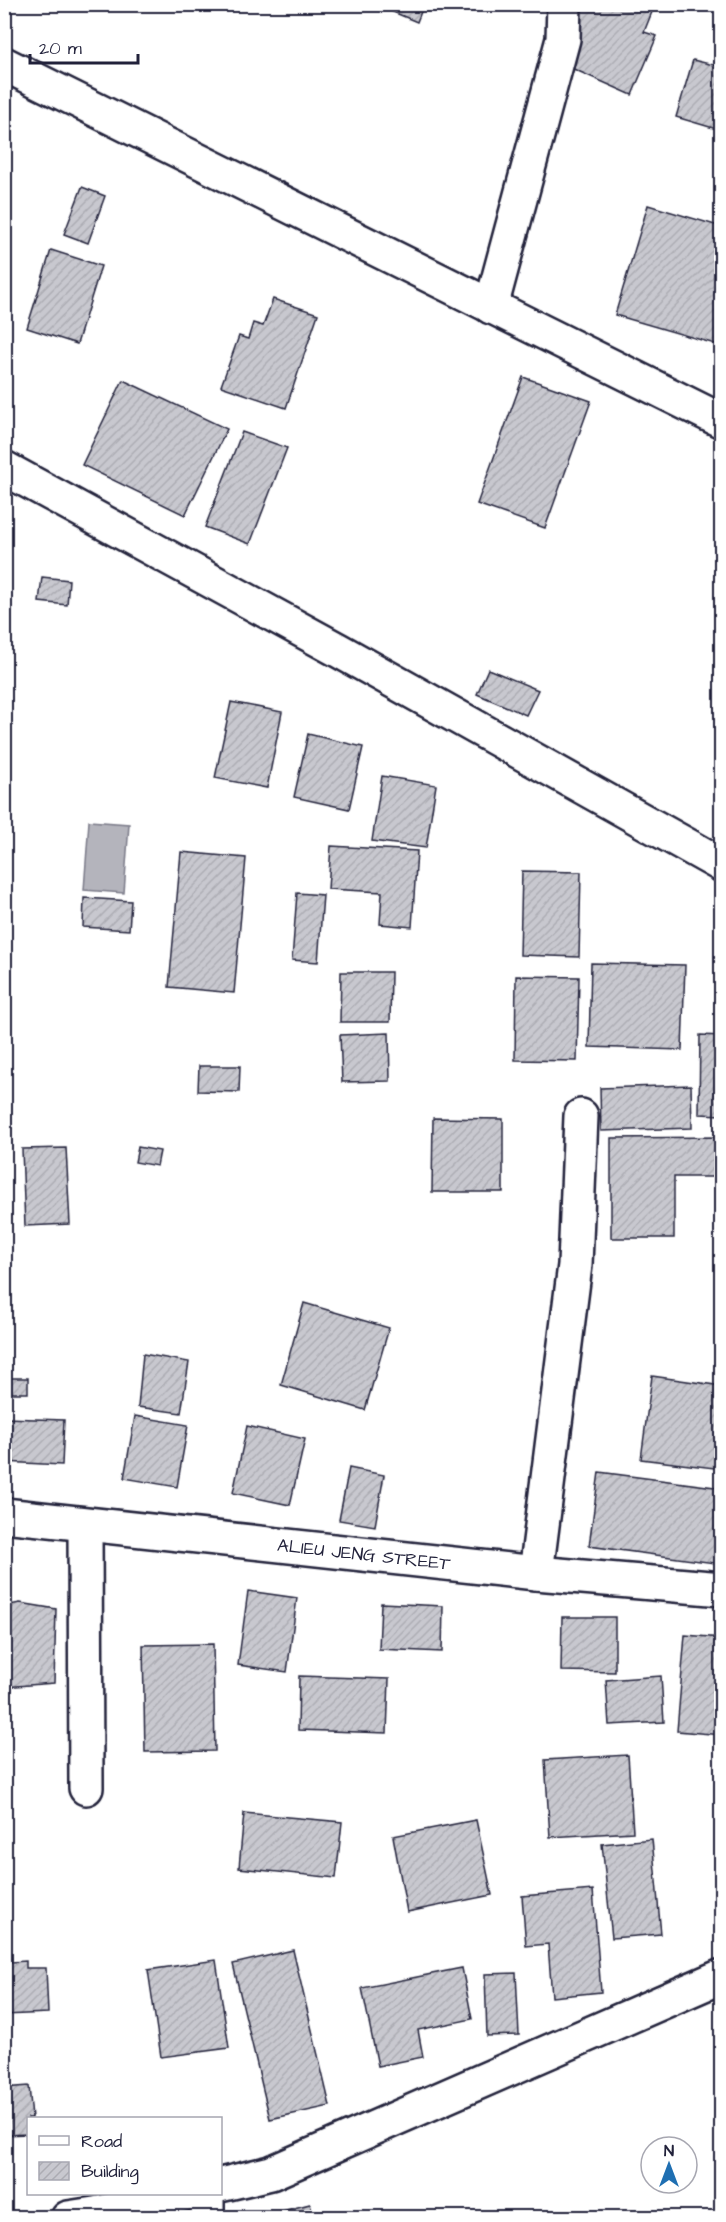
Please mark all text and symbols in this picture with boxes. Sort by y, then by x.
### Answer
scale bar [30,27,138,65]
text: 20 m [39,36,82,61]
street label: ALIEU JENG STREET [276,1533,452,1577]
legend [27,2117,222,2195]
text: Road [81,2129,122,2154]
north arrow [639,2135,699,2195]
text: N [664,2140,674,2162]
text: Building [81,2159,139,2185]

